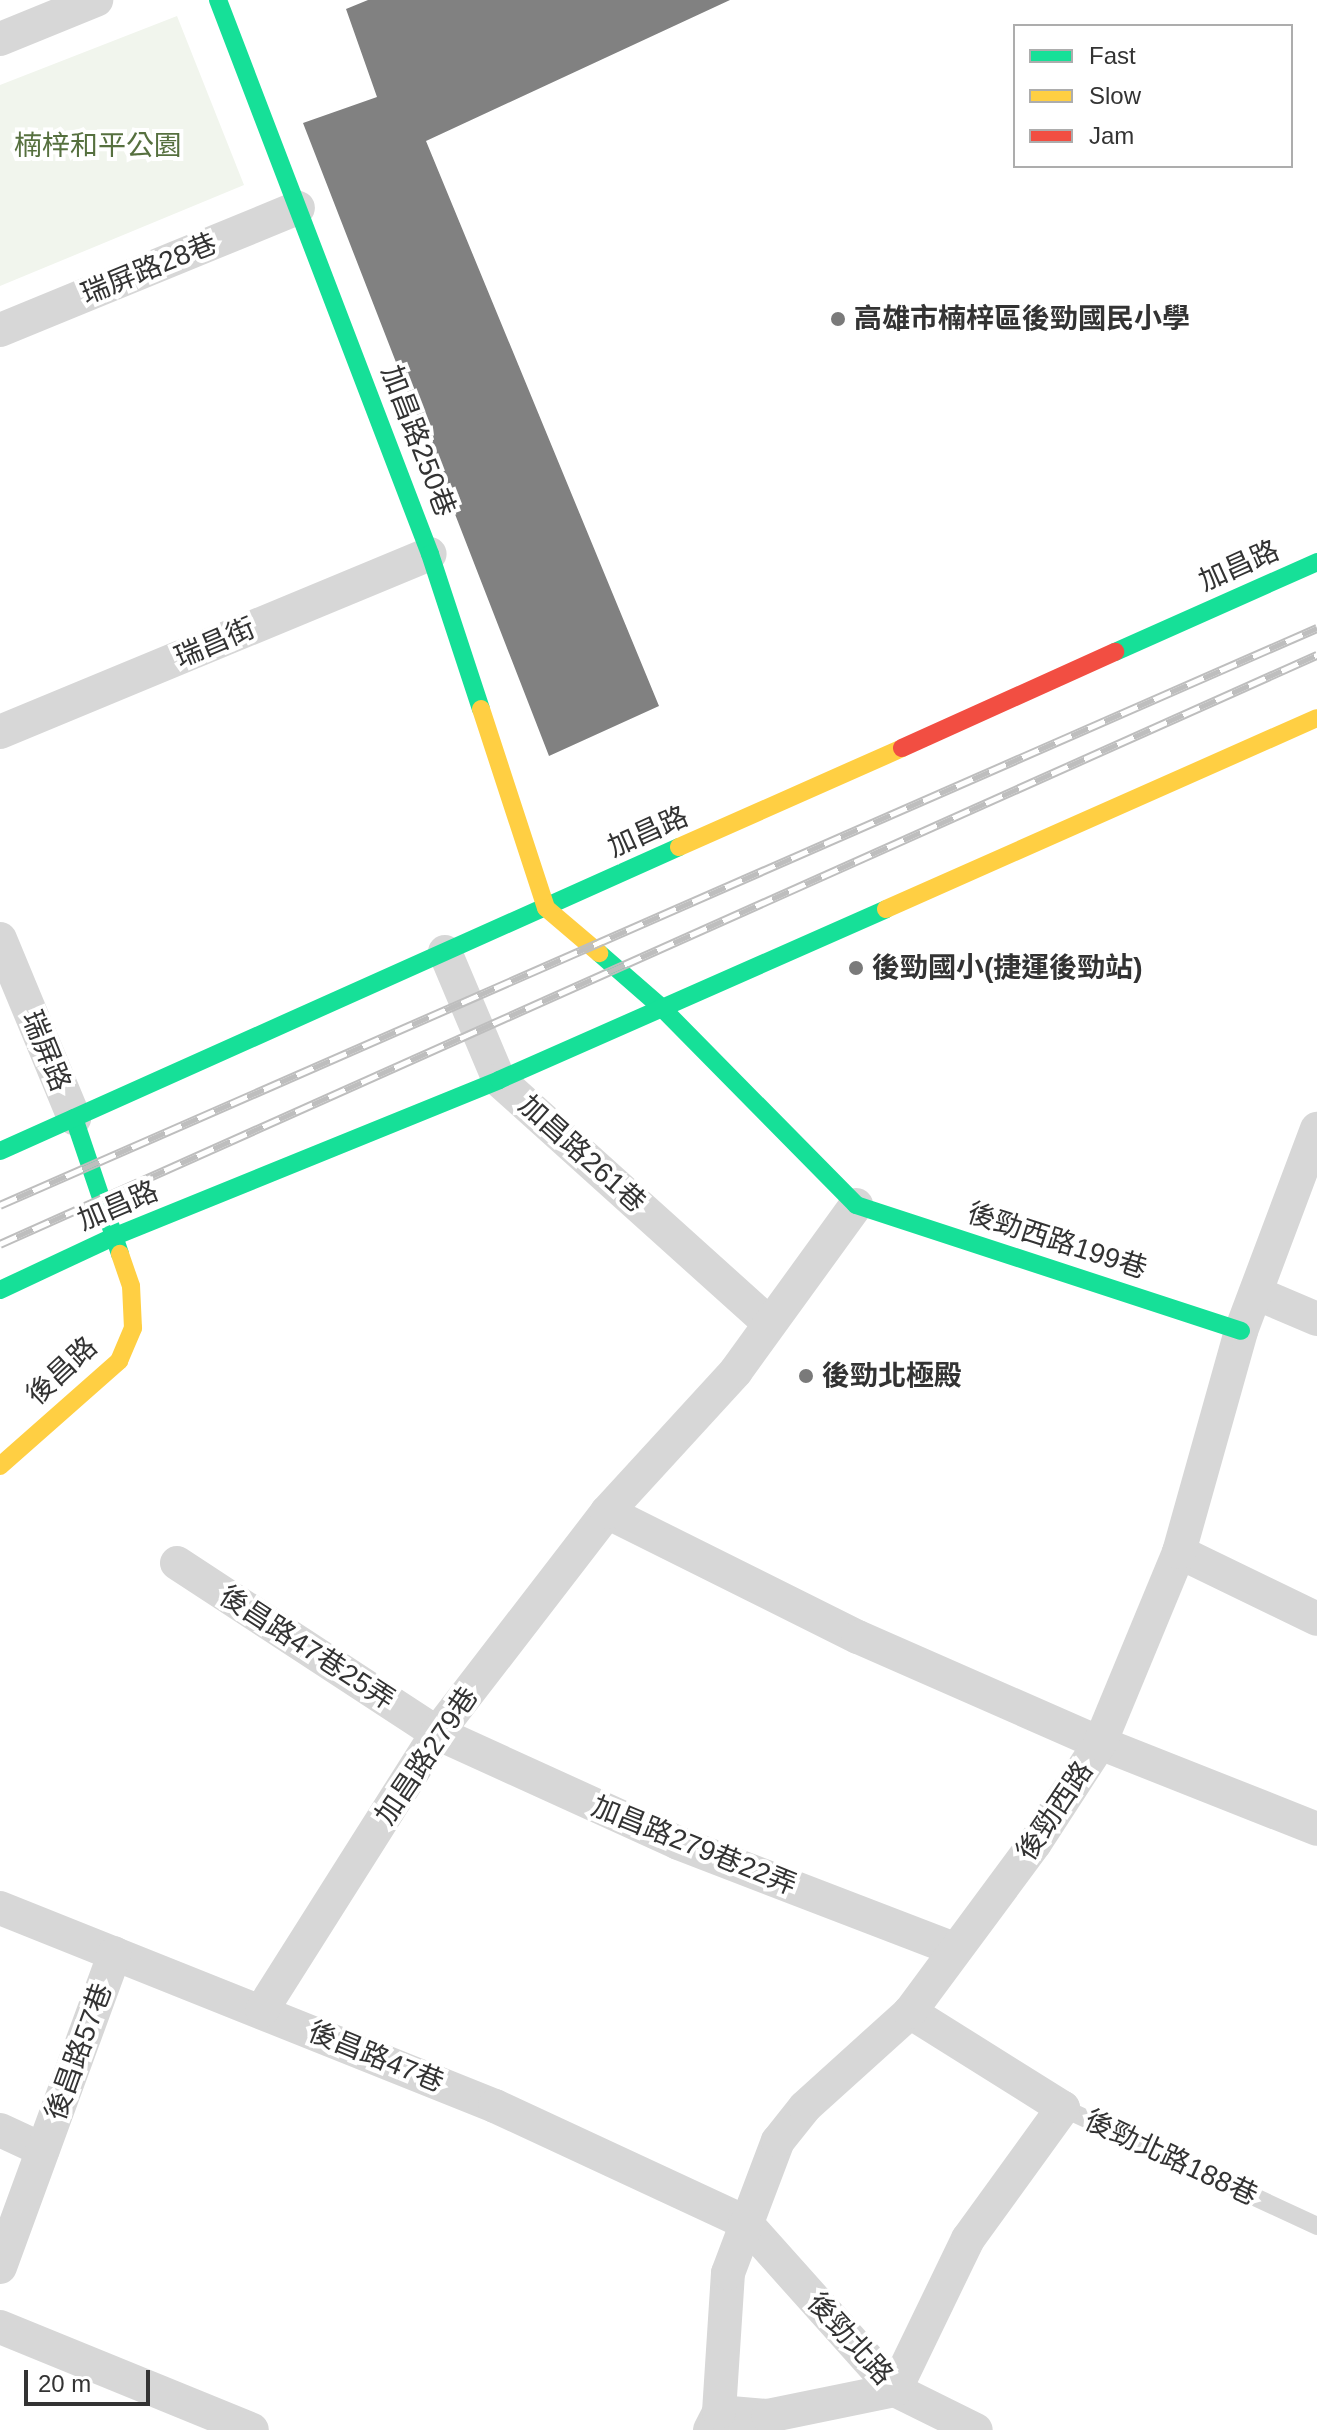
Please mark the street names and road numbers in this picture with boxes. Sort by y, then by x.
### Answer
street label: 瑞屏路28巷 [76,227,222,311]
street label: 加昌路250巷 [374,361,462,521]
street label: 加昌路 [1194,534,1284,598]
street label: 瑞昌街 [170,611,260,675]
street label: 加昌路 [603,800,693,864]
street label: 瑞屏路 [15,1006,77,1096]
street label: 加昌路261巷 [512,1088,652,1220]
street label: 加昌路 [73,1174,163,1238]
street label: 後勁西路199巷 [963,1196,1151,1286]
street label: 後昌路 [20,1330,104,1412]
street label: 後昌路47巷25弄 [213,1579,401,1717]
street label: 加昌路279巷 [369,1681,485,1831]
street label: 後勁西路 [1010,1755,1100,1867]
street label: 加昌路279巷22弄 [587,1790,801,1902]
street label: 後昌路57巷 [39,1979,119,2125]
street label: 後昌路47巷 [303,2015,449,2099]
street label: 後勁北路188巷 [1079,2103,1263,2213]
street label: 後勁北路 [800,2286,900,2392]

